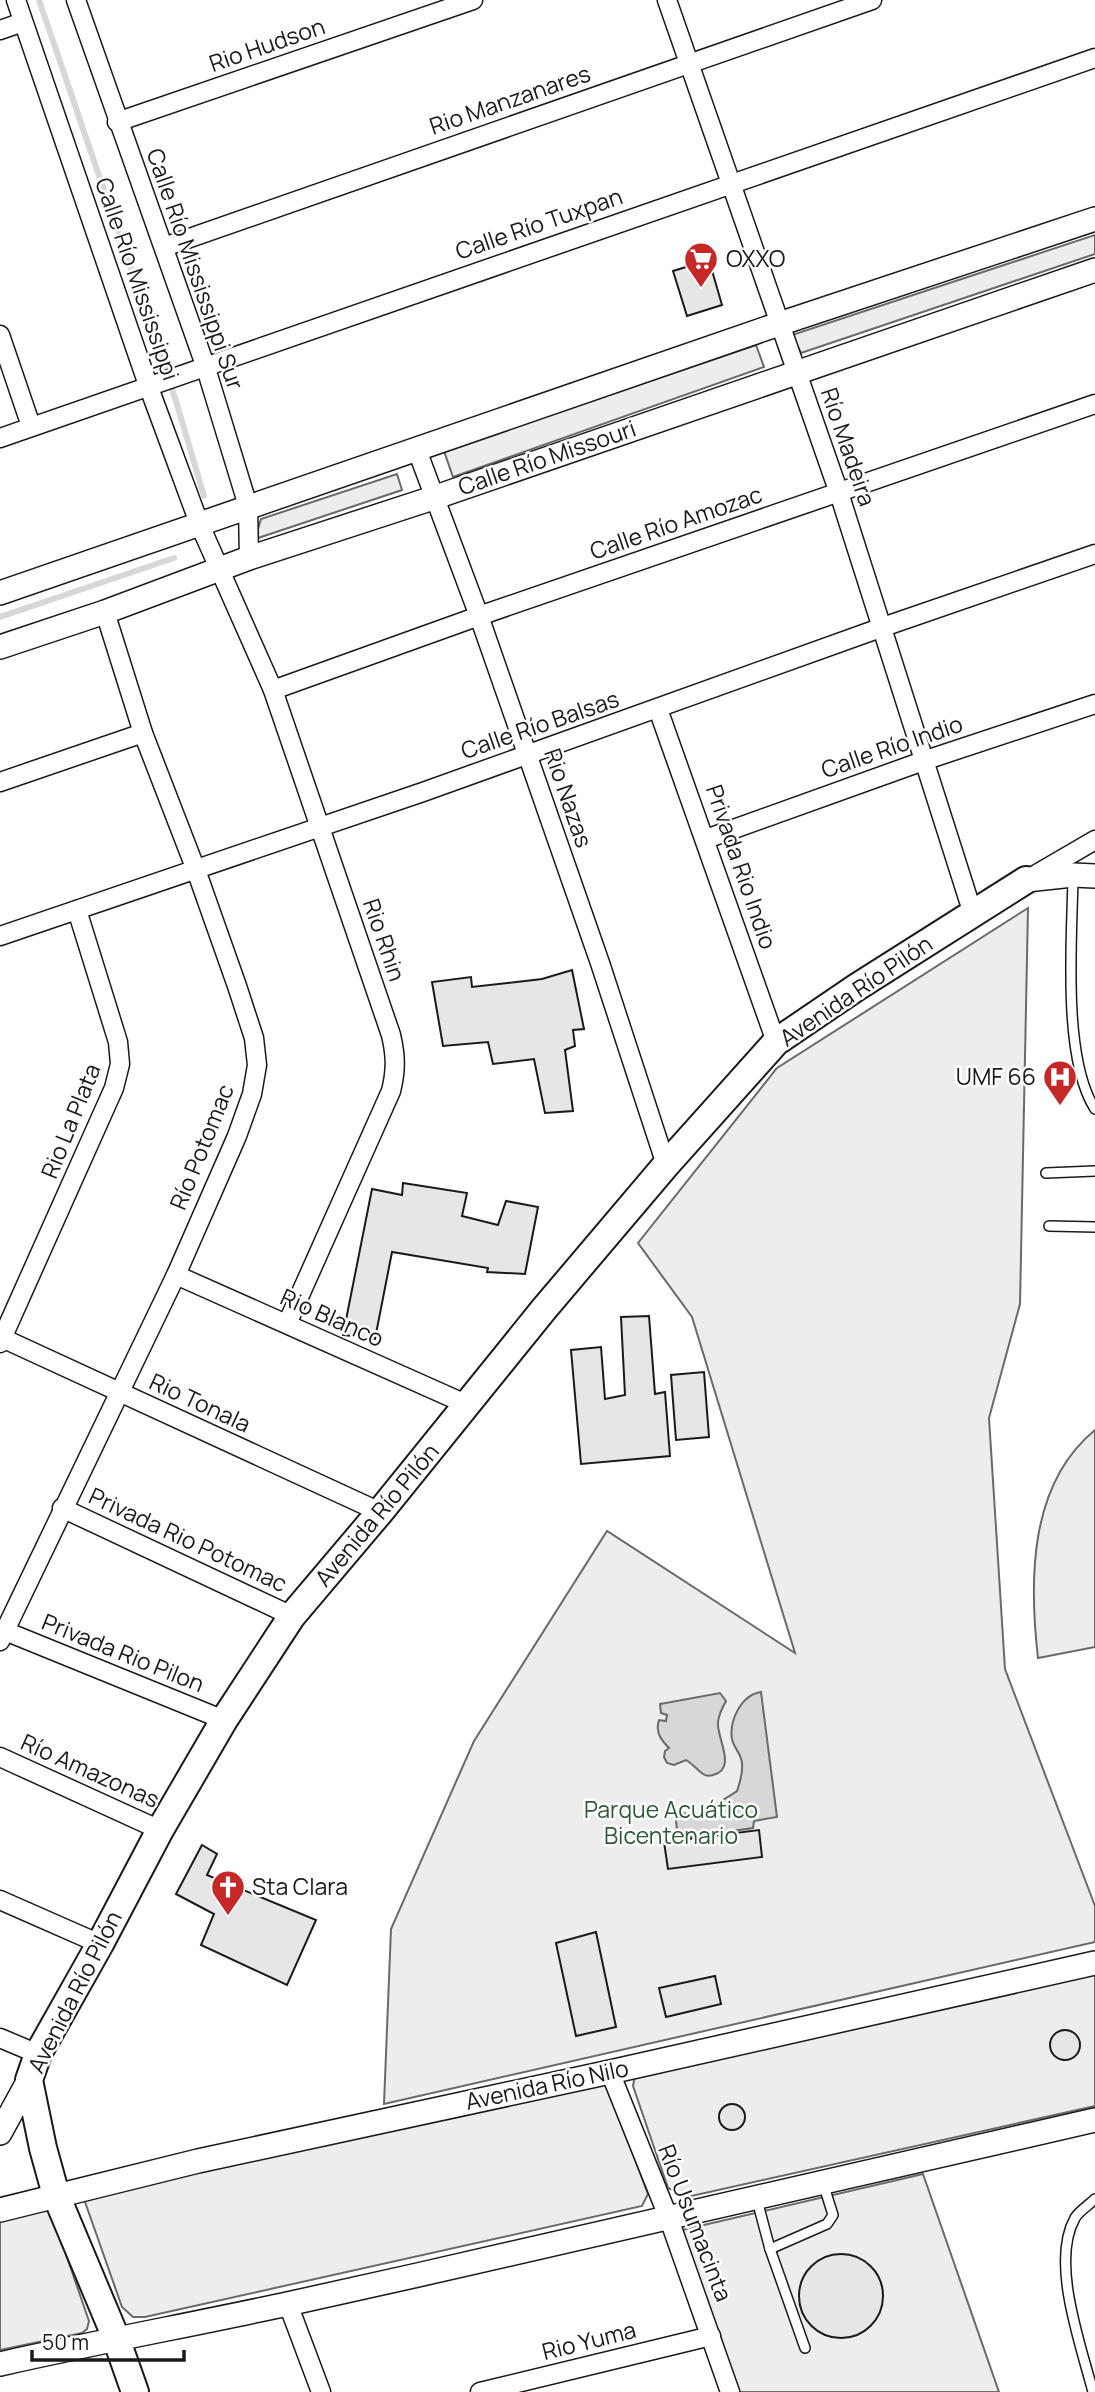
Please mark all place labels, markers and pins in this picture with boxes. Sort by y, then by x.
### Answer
supermarket icon: OXXO [682,240,720,289]
place label: OXXO [726,242,785,274]
hospital icon: UMF 66 [1041,1058,1079,1107]
place label: UMF 66 [956,1060,1036,1092]
church icon: Sta Clara [209,1868,247,1917]
place label: Sta Clara [252,1870,348,1902]

